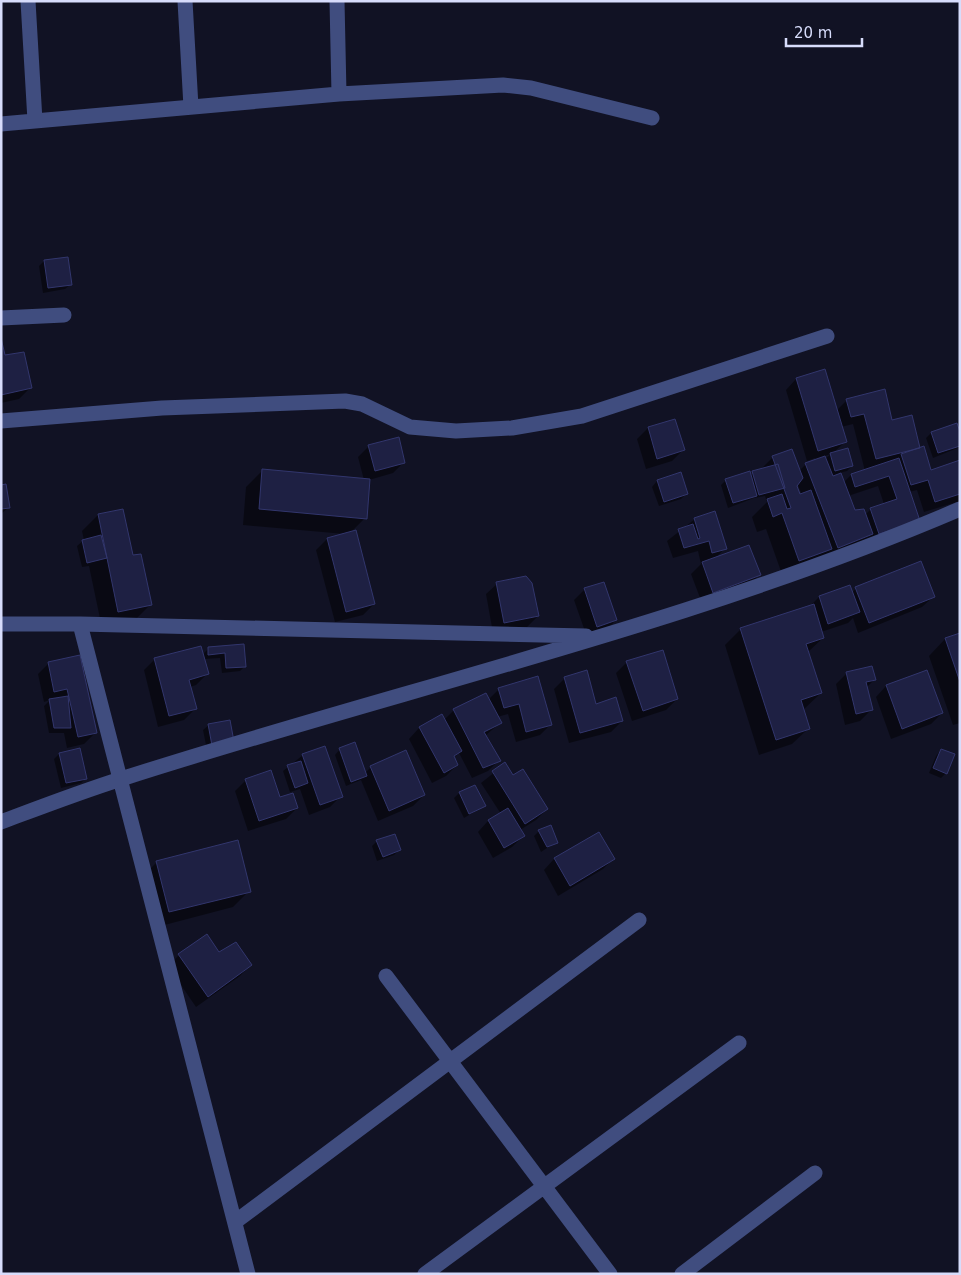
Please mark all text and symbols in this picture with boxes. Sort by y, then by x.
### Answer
scale bar [786,15,862,47]
text: 20 m [794,24,832,42]

